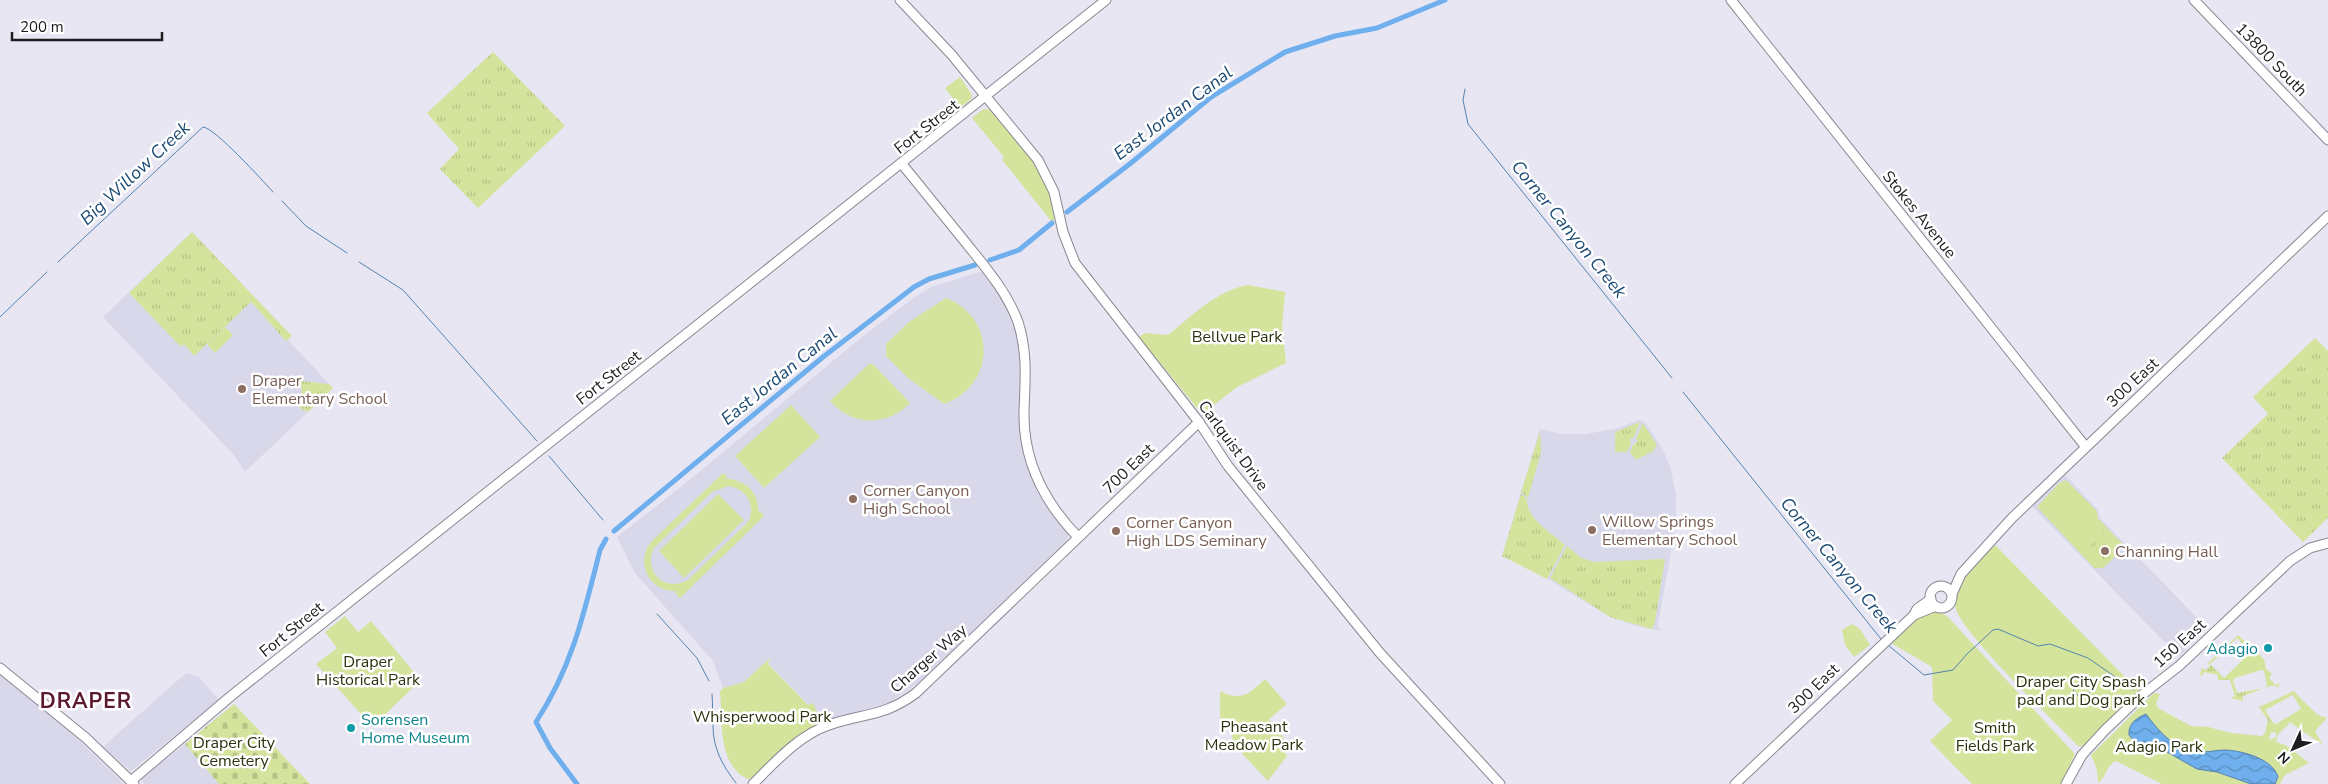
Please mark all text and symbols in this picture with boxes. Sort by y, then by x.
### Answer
scale bar [12,10,162,42]
text: 200 m [20,17,64,37]
street label: 13800 South [2231,18,2312,101]
water label: East Jordan Canal [1109,60,1237,166]
street label: Fort Street [890,94,964,159]
water label: Big Willow Creek [75,115,196,230]
water label: Corner Canyon Creek [1506,155,1633,304]
street label: Stokes Avenue [1877,166,1961,263]
water label: East Jordan Canal [716,322,842,430]
park label: Bellvue Park [1192,326,1283,348]
street label: Fort Street [572,345,646,410]
street label: 300 East [2102,353,2164,413]
place label: Draper Elementary School [252,370,388,410]
marker: Draper Elementary School [236,383,248,395]
street label: Carlquist Drive [1193,396,1273,495]
street label: 700 East [1098,438,1160,499]
place label: Corner Canyon High School [863,480,969,520]
water label: Corner Canyon Creek [1775,492,1904,639]
marker: Corner Canyon High School [847,493,859,505]
place label: Willow Springs Elementary School [1602,511,1738,551]
place label: Corner Canyon High LDS Seminary [1126,512,1268,552]
marker: Willow Springs Elementary School [1586,524,1598,536]
marker: Corner Canyon High LDS Seminary [1110,525,1122,537]
place label: Channing Hall [2115,541,2218,563]
marker: Channing Hall [2099,545,2111,557]
street label: Fort Street [255,597,329,663]
street label: 150 East [2149,614,2211,673]
street label: Charger Way [886,619,972,698]
place label: Adagio [2207,638,2258,660]
marker: Adagio [2262,642,2274,654]
park label: Draper Historical Park [316,651,421,691]
street label: 300 East [1783,658,1845,719]
park label: Draper City Spash pad and Dog park [2016,671,2146,711]
district label: DRAPER [40,687,132,715]
park label: Whisperwood Park [693,706,832,728]
place label: Sorensen Home Museum [361,709,470,749]
park label: Pheasant Meadow Park [1205,716,1304,756]
park label: Smith Fields Park [1956,717,2035,757]
marker: Sorensen Home Museum [345,722,357,734]
north arrow [2268,724,2318,774]
park label: Draper City Cemetery [193,732,276,772]
park label: Adagio Park [2115,736,2204,758]
text: N [2274,747,2294,768]

